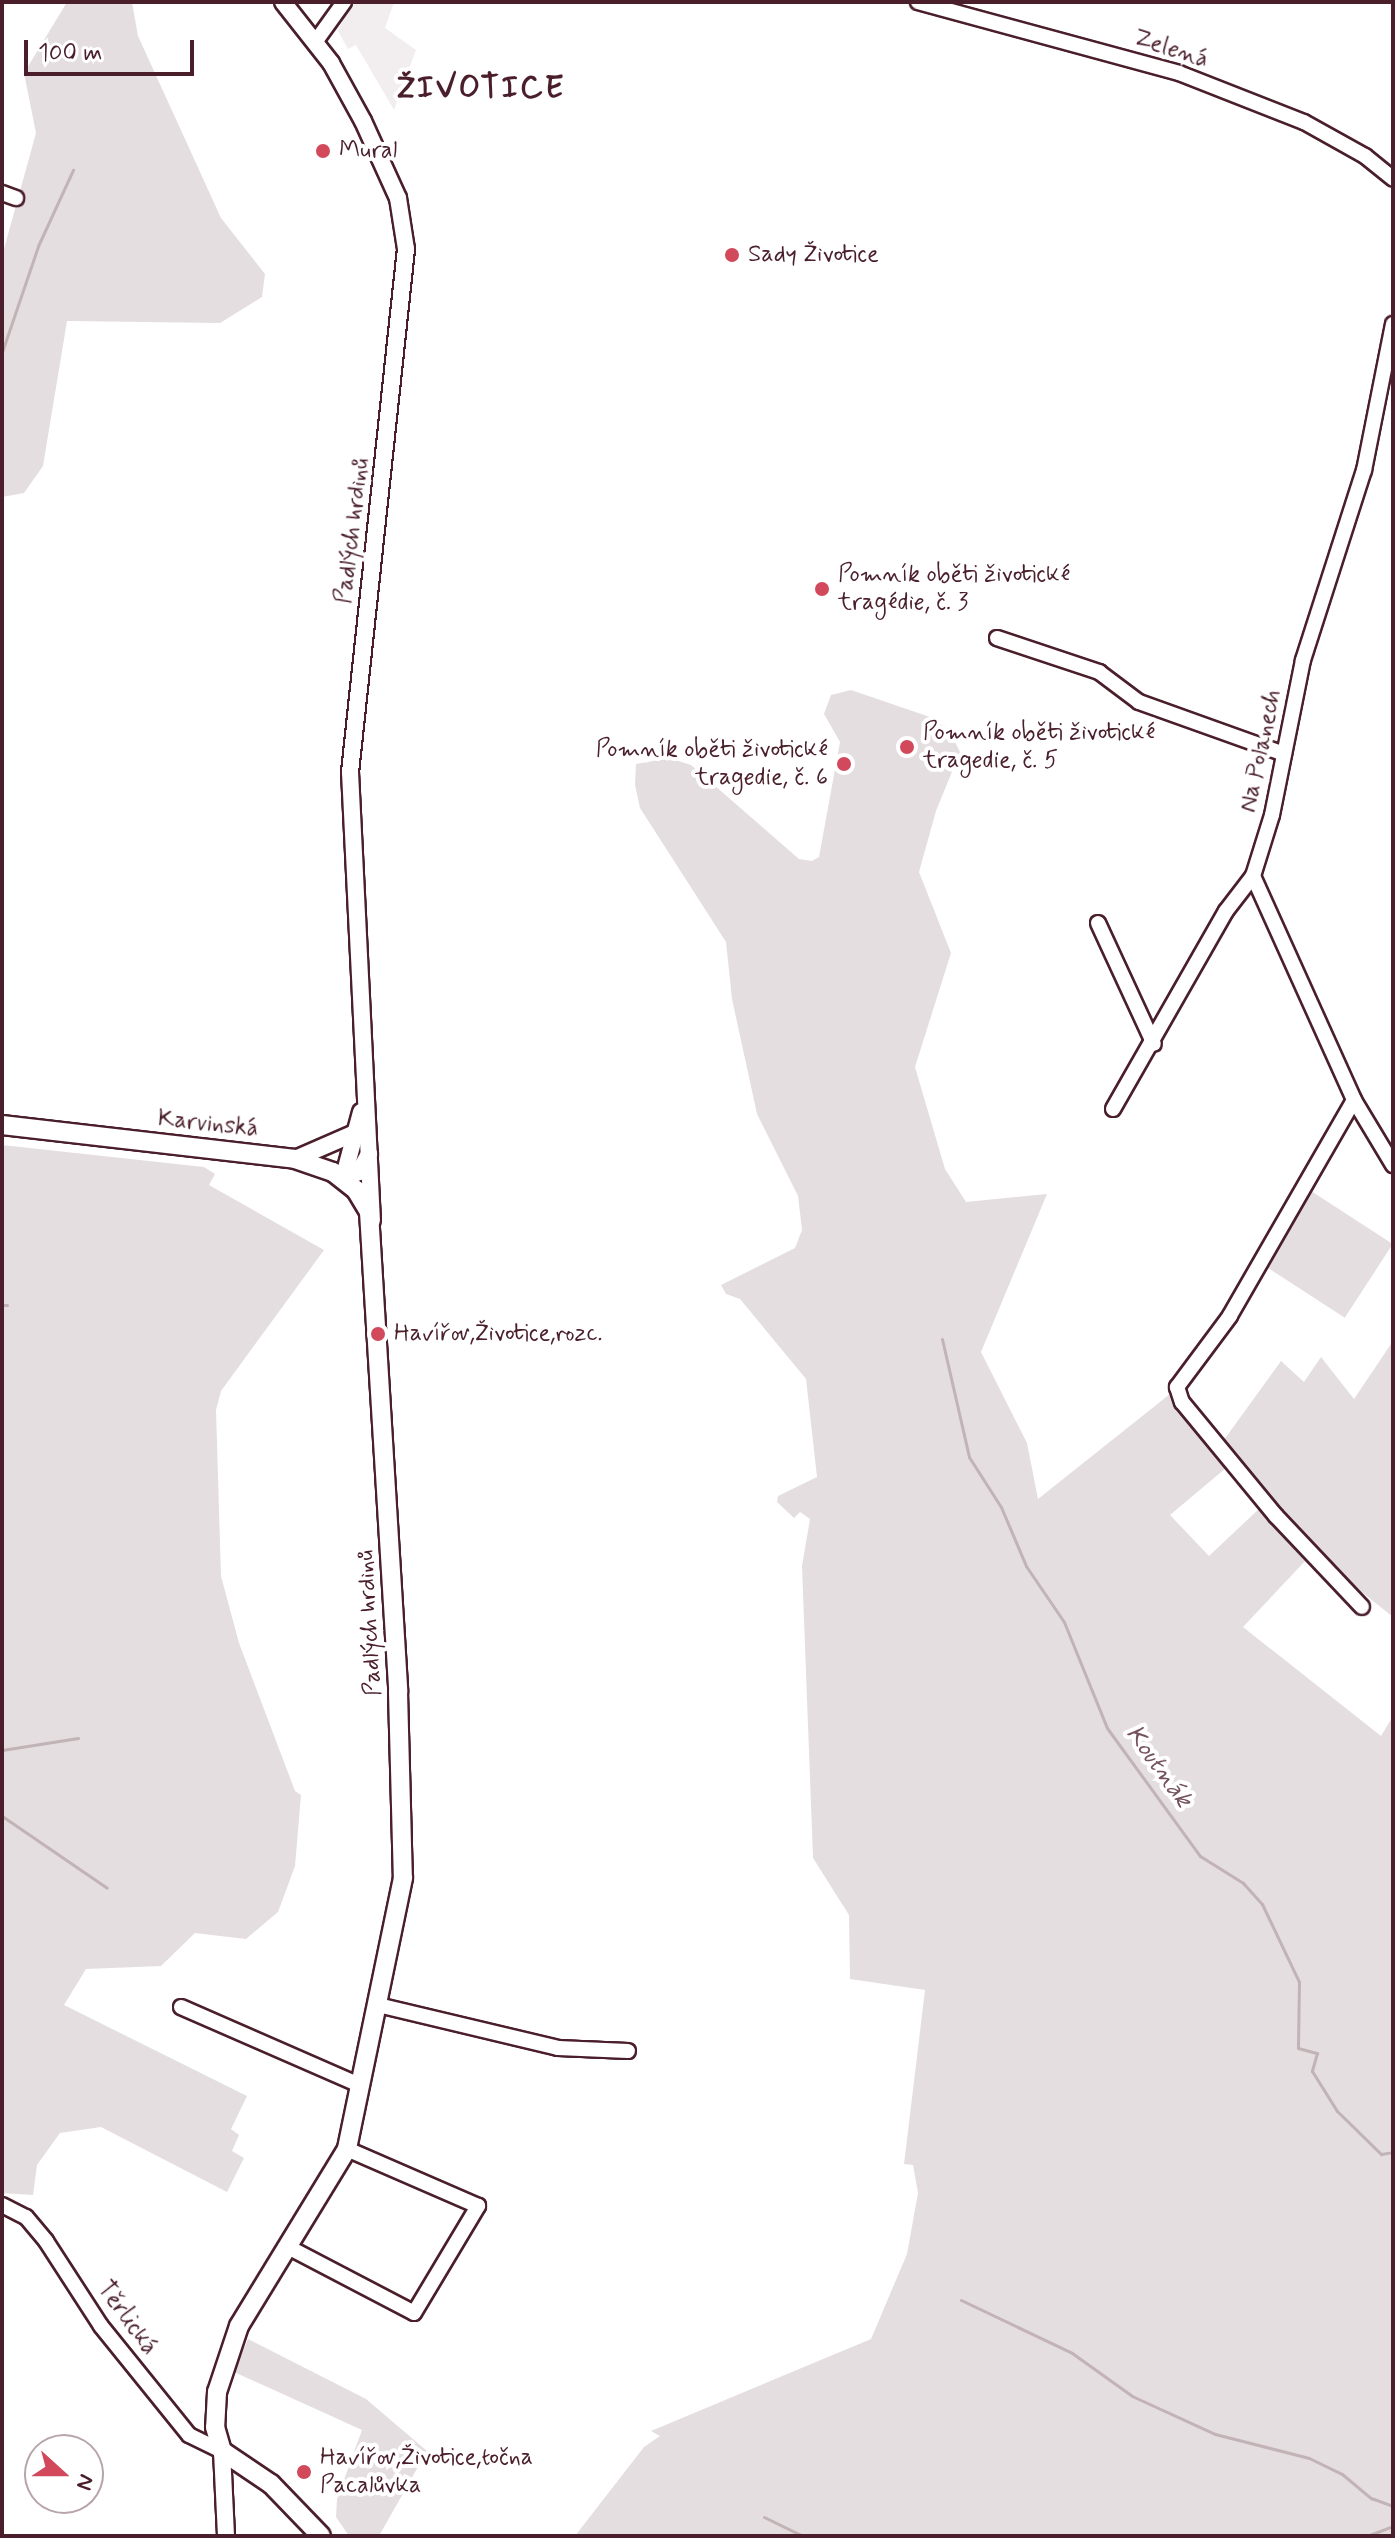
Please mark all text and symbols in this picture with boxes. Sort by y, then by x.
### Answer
street label: Zelená [1130,23,1212,75]
scale bar [28,24,198,74]
text: 100 m [38,38,102,69]
district label: ŽIVOTICE [400,69,562,107]
place label: Mural [339,137,397,165]
marker: Mural [314,142,332,160]
place label: Sady Životice [748,241,879,269]
marker: Sady Životice [723,246,741,264]
street label: Padlých hrdinů [330,457,376,605]
place label: Pomník oběti životické tragédie, č. 3 [838,561,1068,617]
marker: Pomník oběti životické tragédie, č. 3 [813,580,831,598]
street label: Na Polanech [1234,686,1288,816]
place label: Pomník oběti životické tragedie, č. 5 [923,719,1153,775]
place label: Pomník oběti životické tragedie, č. 6 [598,736,828,792]
marker: Pomník oběti životické tragedie, č. 5 [898,738,916,756]
marker: Pomník oběti životické tragedie, č. 6 [835,755,853,773]
street label: Karvinská [156,1104,260,1144]
place label: Havířov,Životice,rozc. [394,1320,602,1348]
marker: Havířov,Životice,rozc. [369,1325,387,1343]
street label: Padlých hrdinů [352,1549,388,1697]
water label: Koutnák [1118,1720,1198,1814]
street label: Těrlická [90,2275,164,2361]
north arrow [24,2434,104,2514]
place label: Havířov,Životice,točna Pacalůvka [320,2444,533,2500]
marker: Havířov,Životice,točna Pacalůvka [295,2463,313,2481]
text: N [69,2470,100,2494]

